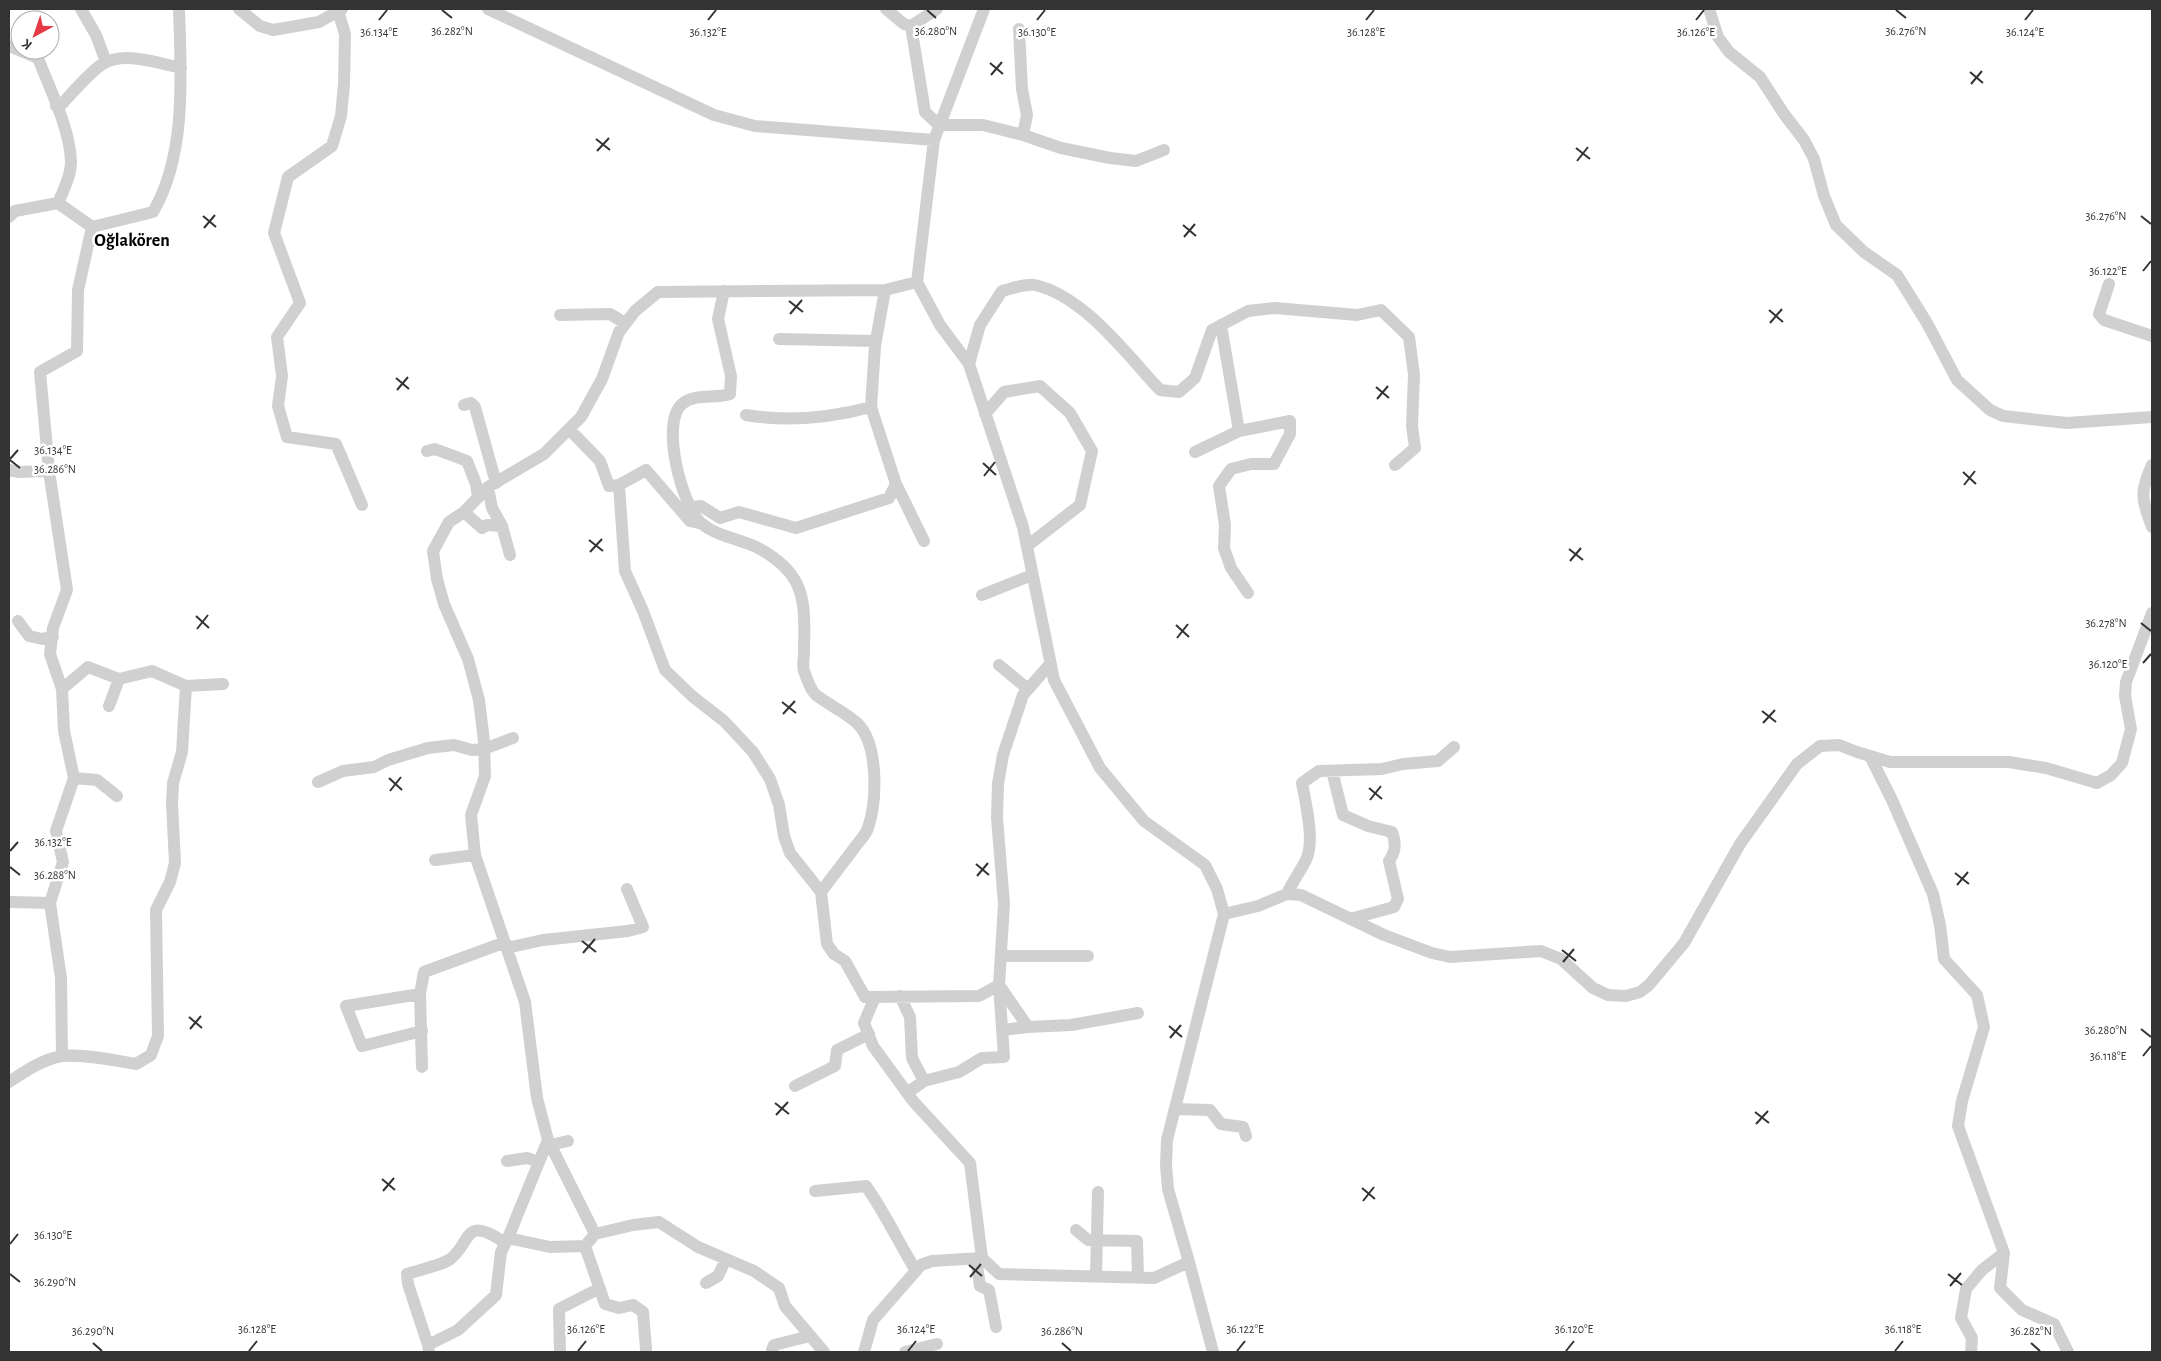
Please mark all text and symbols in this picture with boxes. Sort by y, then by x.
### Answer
north arrow [10,10,60,60]
text: 36.282°N [431,25,473,37]
text: 36.280°N [915,25,957,37]
text: 36.276°N [1885,25,1927,37]
text: 36.134°E [360,26,398,38]
text: 36.132°E [689,26,727,38]
text: 36.130°E [1018,26,1056,38]
text: 36.128°E [1347,26,1385,38]
text: 36.126°E [1677,26,1715,38]
text: 36.124°E [2006,26,2044,38]
text: K [19,36,35,52]
text: 36.276°N [2085,210,2127,222]
district label: Oğlakören [94,232,170,250]
text: 36.122°E [2089,265,2127,277]
text: 36.134°E [34,444,72,456]
text: 36.286°N [34,463,76,475]
text: 36.278°N [2085,617,2127,629]
text: 36.120°E [2089,658,2127,670]
text: 36.132°E [34,836,72,848]
text: 36.288°N [34,869,76,881]
text: 36.280°N [2085,1024,2127,1036]
text: 36.118°E [2090,1050,2127,1062]
text: 36.130°E [34,1229,72,1241]
text: 36.290°N [34,1276,76,1288]
text: 36.128°E [238,1323,276,1335]
text: 36.126°E [567,1323,605,1335]
text: 36.124°E [897,1323,935,1335]
text: 36.122°E [1226,1323,1264,1335]
text: 36.120°E [1555,1323,1593,1335]
text: 36.118°E [1885,1323,1922,1335]
text: 36.290°N [72,1325,114,1337]
text: 36.286°N [1041,1325,1083,1337]
text: 36.282°N [2010,1325,2052,1337]

